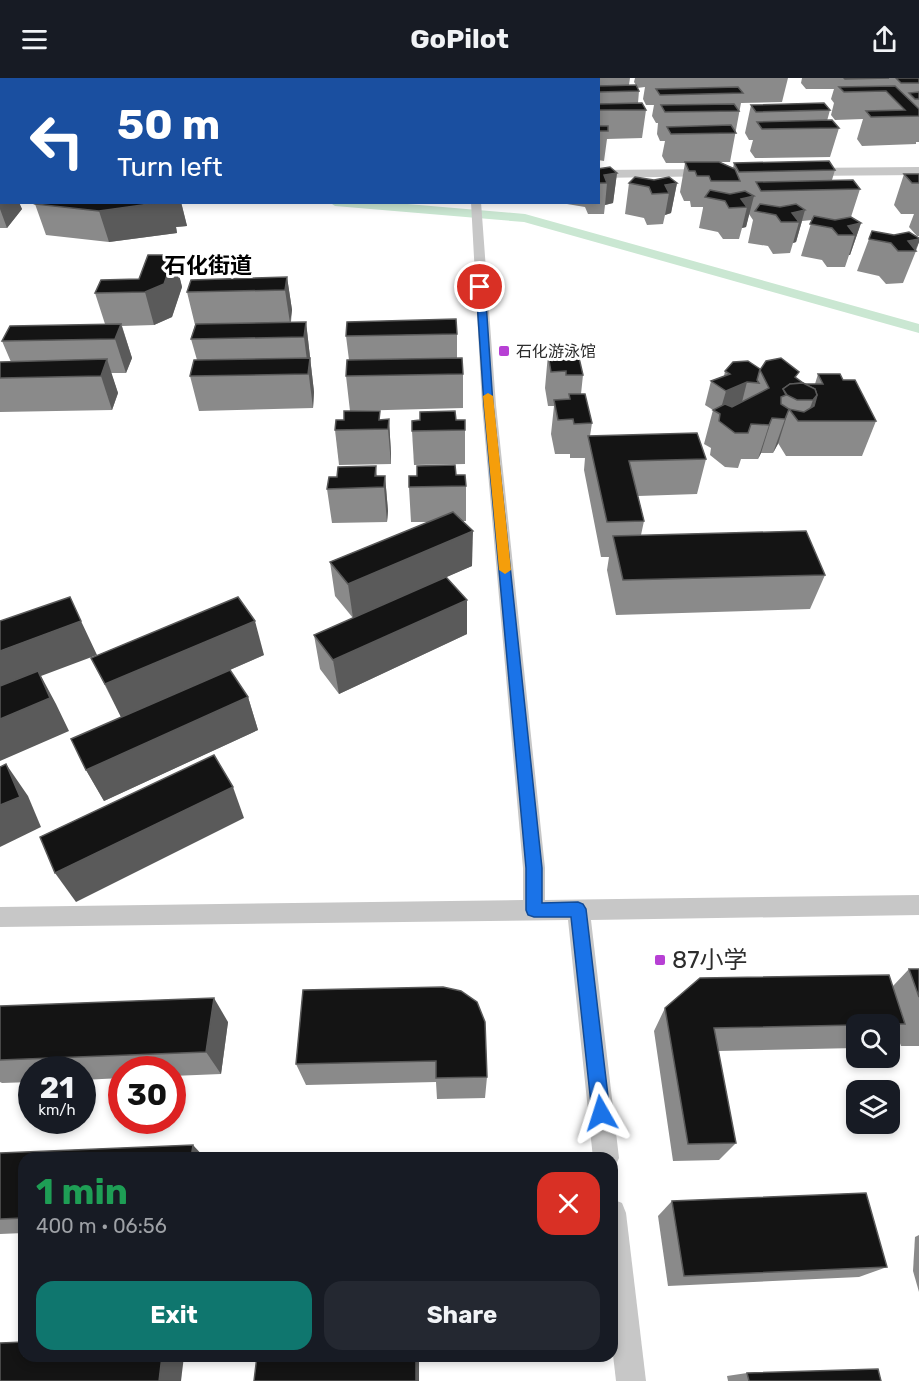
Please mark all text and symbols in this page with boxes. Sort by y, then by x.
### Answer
icon: menu [18,23,51,56]
text: GoPilot [410,23,509,55]
icon: share [868,23,901,56]
text: 50 m [117,100,220,150]
icon: left [18,102,96,180]
text: Turn left [117,151,222,183]
district label: 石化街道 [164,252,252,279]
pin [454,261,505,312]
icon: arrive [463,270,496,303]
place label: 石化游泳馆 [516,342,596,361]
marker: 石化游泳馆 [497,344,511,358]
place label: 87小学 [672,946,748,974]
marker: 87小学 [653,953,667,967]
map controls [846,1014,900,1134]
button: search [846,1014,900,1068]
speed limit sign: 30 [108,1056,186,1134]
text: 21 [40,1070,74,1106]
button: layers [846,1080,900,1134]
position arrow [569,1081,633,1145]
text: km/h [38,1101,76,1119]
text: 1 min [36,1170,128,1213]
button: close [537,1172,600,1235]
text: 400 m · 06:56 [36,1214,167,1238]
button: Exit [36,1281,312,1350]
button: Share [324,1281,600,1350]

